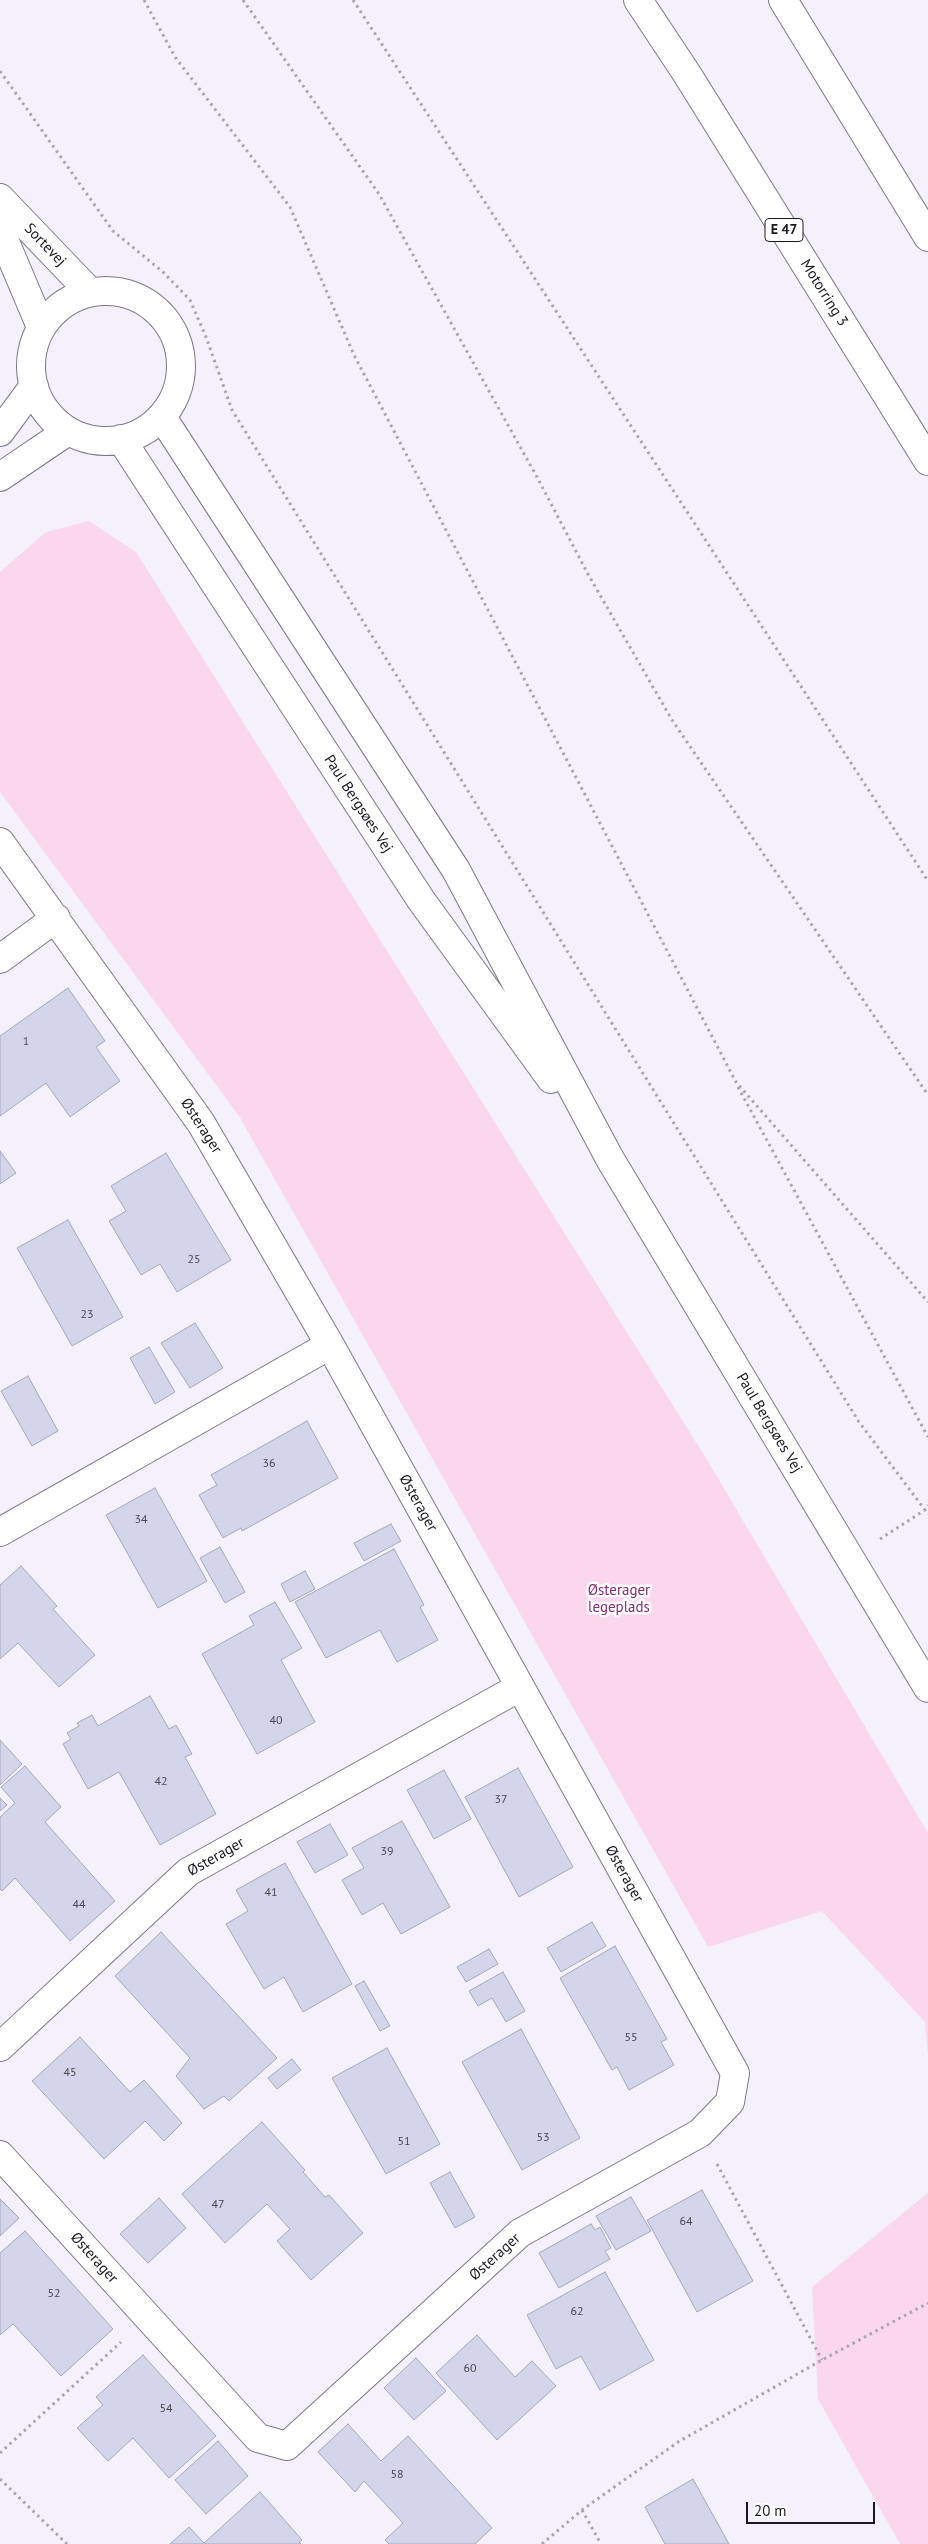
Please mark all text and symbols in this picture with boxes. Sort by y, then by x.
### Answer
road number: E 47 [765,218,803,242]
street label: Sortevej [20,220,70,270]
street label: Motorring 3 [796,256,852,330]
street label: Paul Bergsøes Vej [320,752,396,856]
house number: 1 [23,1035,29,1049]
street label: Østerager [176,1095,226,1157]
house number: 25 [187,1253,201,1267]
house number: 23 [80,1308,94,1322]
street label: Paul Bergsøes Vej [732,1370,806,1476]
house number: 36 [262,1457,276,1471]
street label: Østerager [395,1471,441,1535]
house number: 34 [134,1513,148,1527]
park label: Østerager legeplads [588,1582,650,1617]
house number: 40 [269,1714,283,1728]
house number: 42 [154,1775,168,1789]
house number: 37 [494,1793,508,1807]
street label: Østerager [184,1834,248,1880]
street label: Østerager [601,1842,647,1906]
house number: 39 [380,1845,394,1859]
house number: 41 [264,1886,278,1900]
house number: 44 [72,1898,86,1912]
house number: 55 [624,2031,638,2045]
house number: 45 [63,2066,77,2080]
house number: 53 [536,2131,550,2145]
house number: 51 [397,2135,411,2149]
house number: 47 [211,2198,225,2212]
house number: 64 [679,2215,693,2229]
street label: Østerager [66,2229,122,2287]
street label: Østerager [466,2229,524,2285]
house number: 52 [47,2287,61,2301]
house number: 62 [570,2305,584,2319]
house number: 60 [463,2362,477,2376]
house number: 54 [159,2402,173,2416]
house number: 58 [390,2468,404,2482]
scale bar [748,2492,877,2524]
text: 20 m [754,2501,787,2520]

